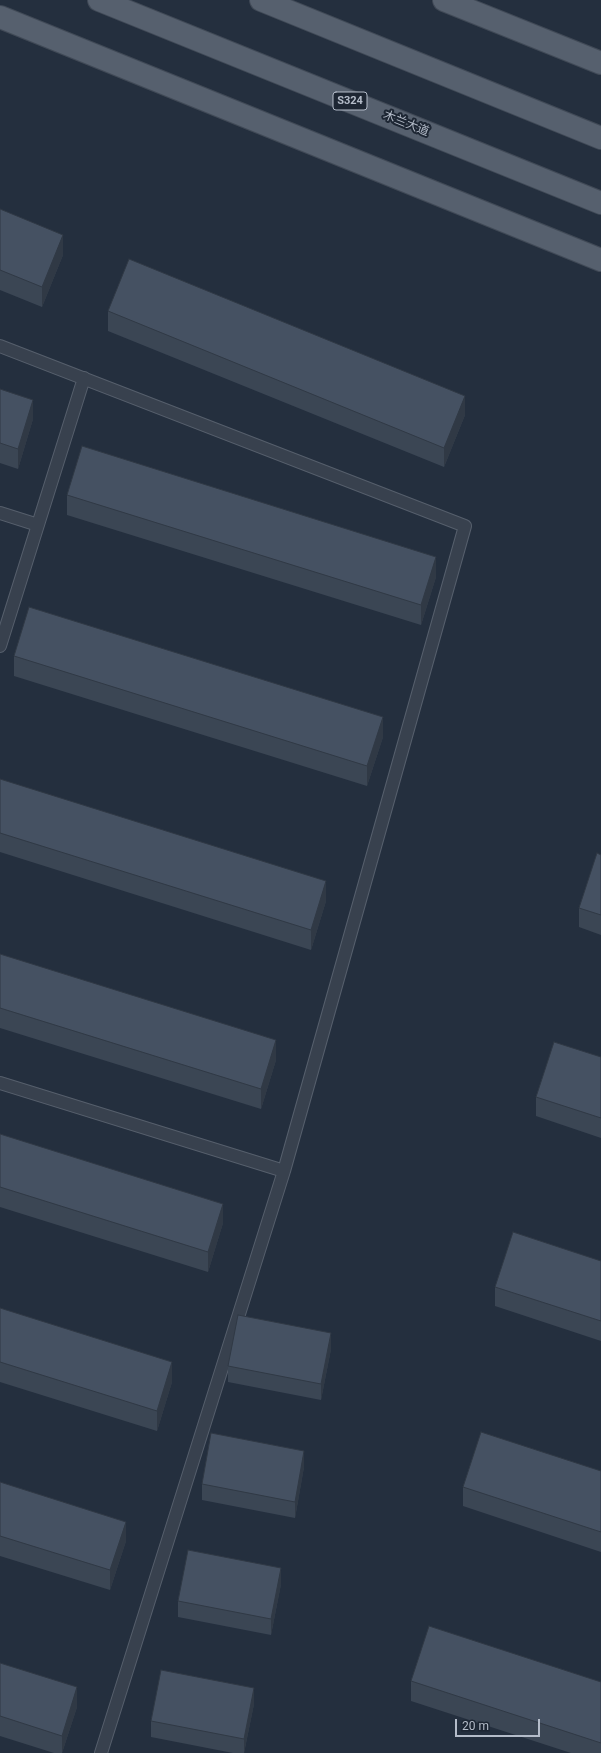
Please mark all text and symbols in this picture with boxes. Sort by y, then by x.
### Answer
road number: S324 [333,92,367,110]
street label: 木兰大道 [381,108,431,140]
scale bar [457,1711,542,1737]
text: 20 m [462,1719,489,1733]

